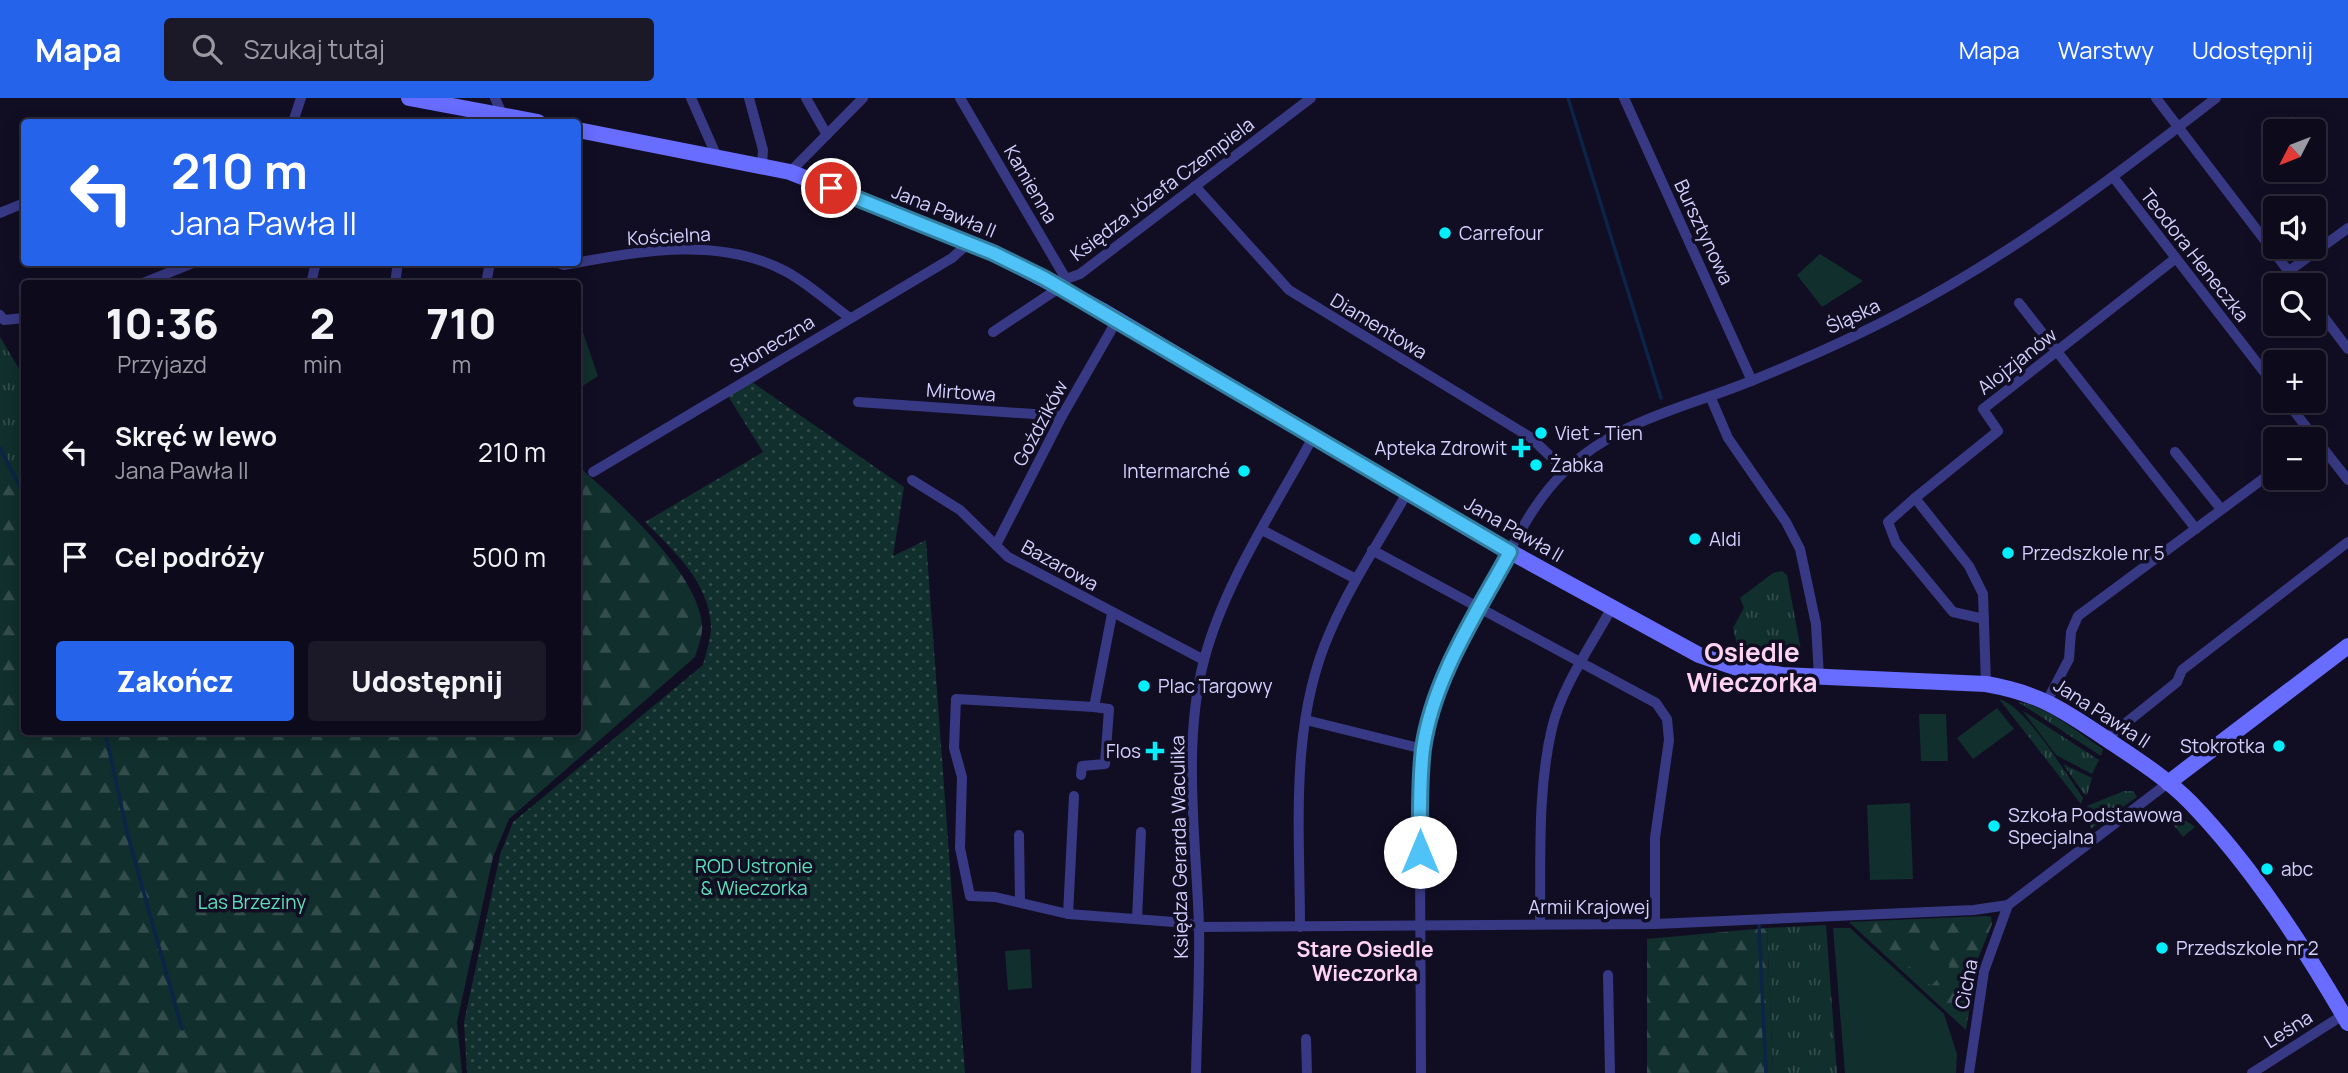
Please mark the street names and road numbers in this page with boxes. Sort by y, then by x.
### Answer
street label: Księdza Józefa Czempiela [1065,111,1259,267]
street label: Kamienna [998,140,1064,228]
street label: Bursztynowa [1668,175,1740,289]
street label: Jana Pawła II [888,178,1000,244]
street label: Teodora Heneczka [2135,183,2255,327]
street label: Kościelna [627,221,711,251]
street label: Diamentowa [1326,287,1432,365]
street label: Śląska [1822,292,1884,340]
street label: Słoneczna [725,309,819,379]
street label: Alojzjanów [1972,321,2063,400]
street label: Goździków [1006,375,1074,471]
street label: Mirtowa [925,377,997,407]
street label: Jana Pawła II [1460,490,1568,568]
street label: Bazarowa [1017,533,1103,597]
street label: Jana Pawła II [2049,672,2155,754]
street label: Księdza Gerarda Waculika [1164,735,1194,959]
street label: Armii Krajowej [1528,894,1650,920]
street label: Cicha [1948,957,1984,1011]
street label: Leśna [2259,1004,2317,1054]

